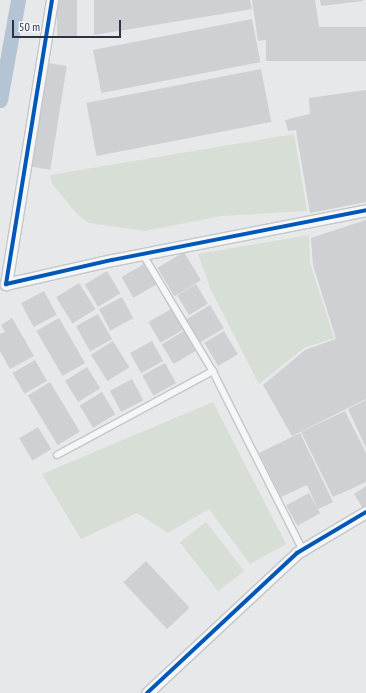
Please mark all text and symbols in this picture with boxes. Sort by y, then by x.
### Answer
scale bar [14,12,123,38]
text: 50 m [19,19,40,34]

